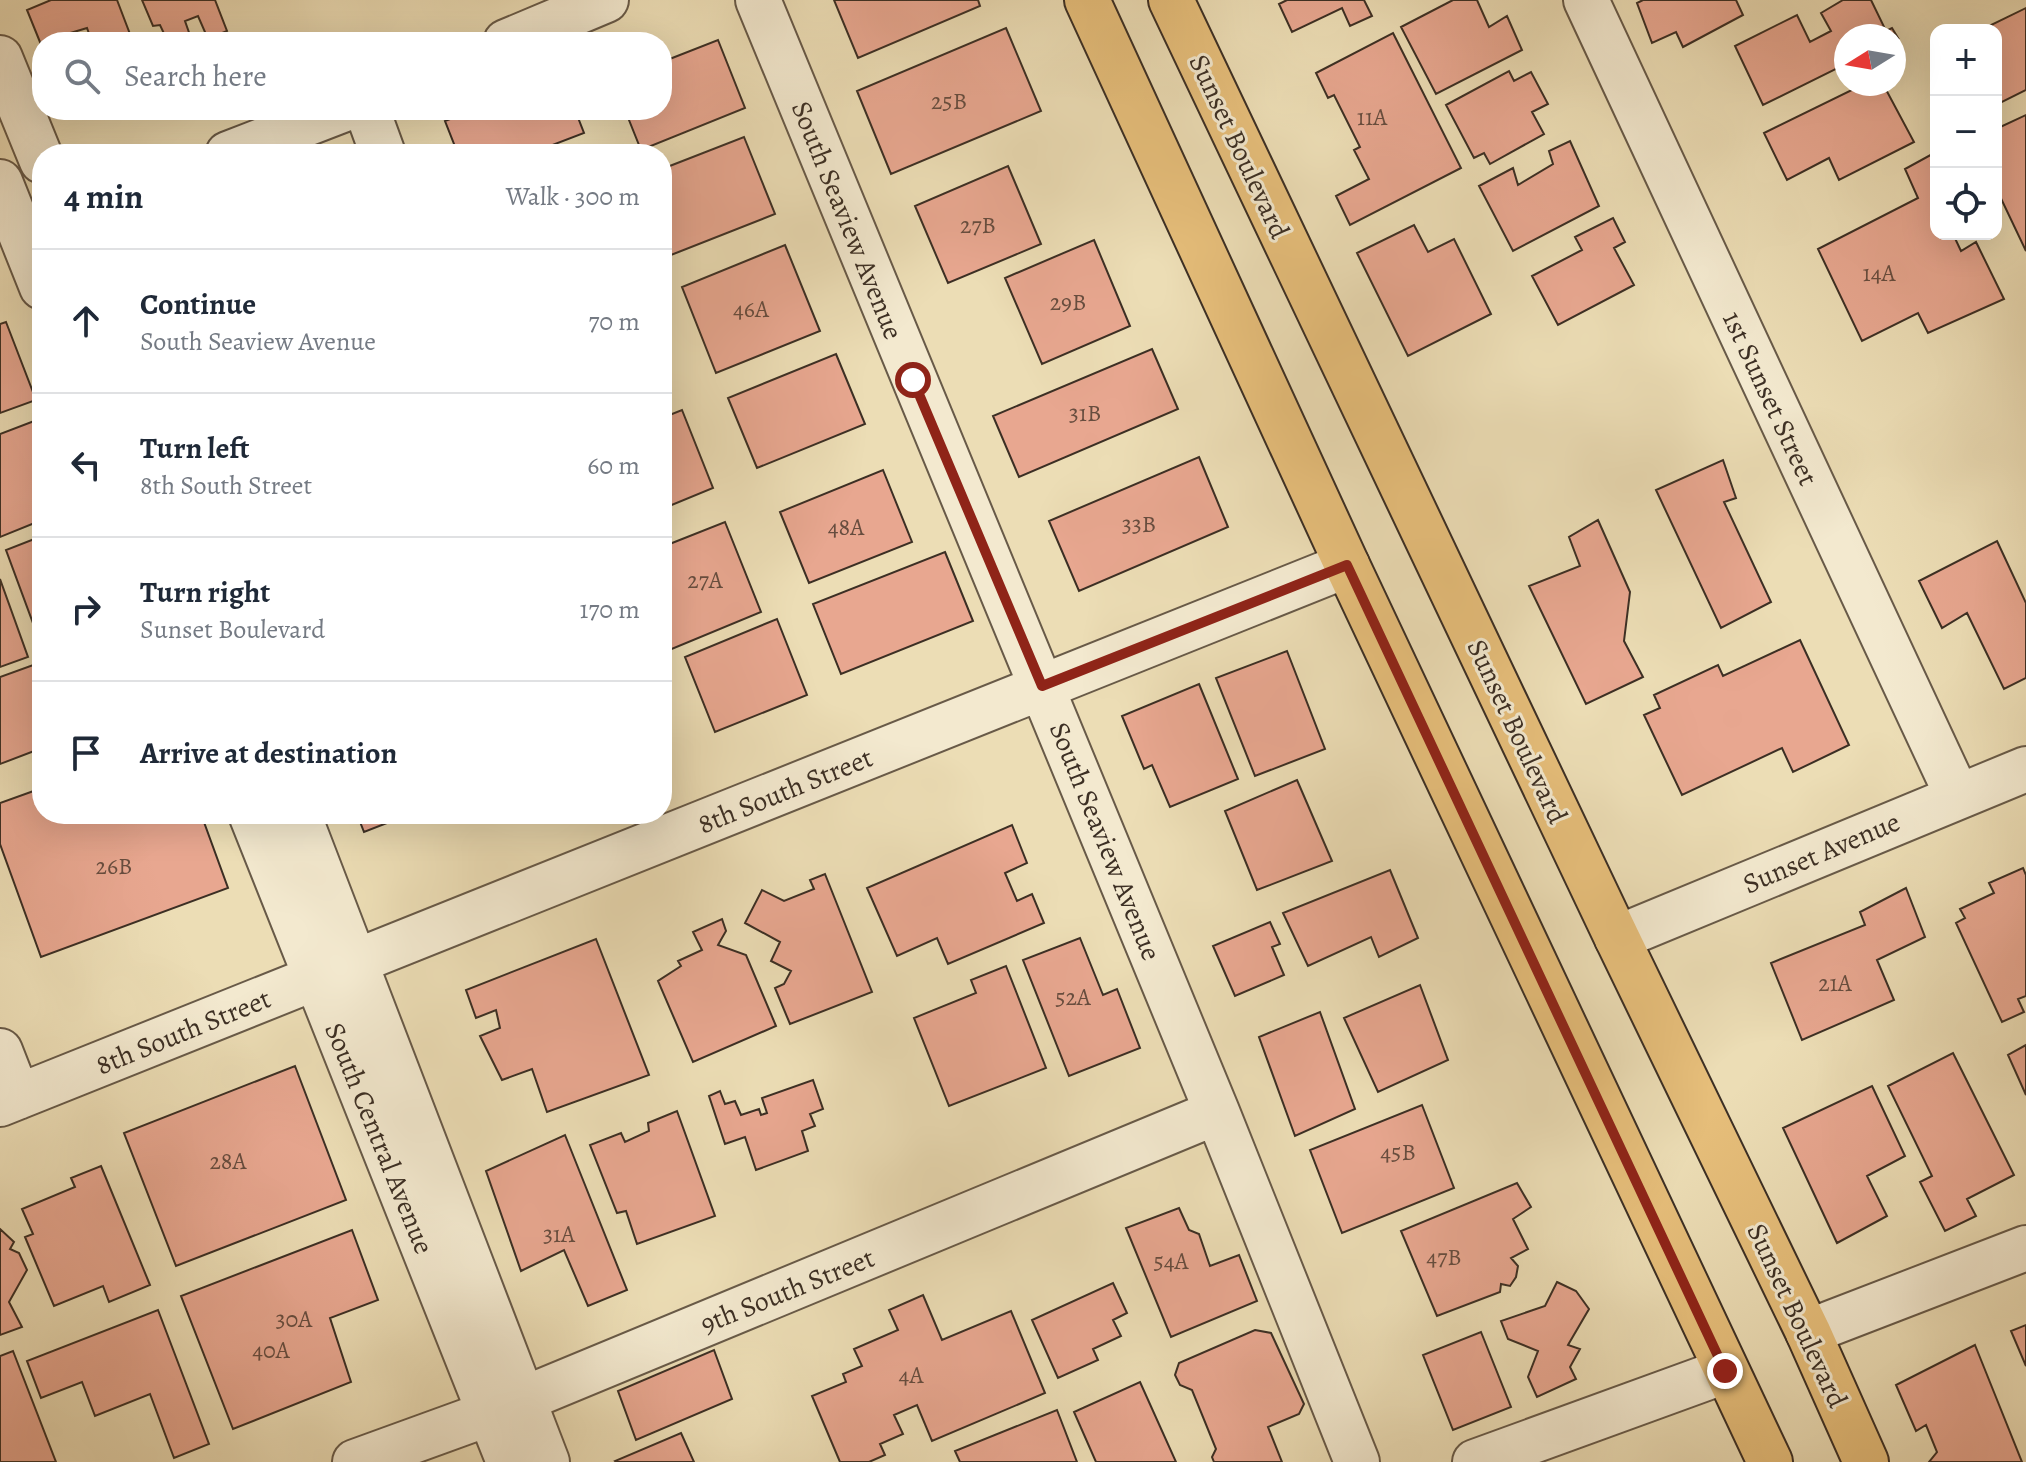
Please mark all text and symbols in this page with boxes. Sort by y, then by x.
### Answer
north arrow [1834,24,1906,96]
map controls [1930,24,2002,240]
button: + [1930,24,2002,96]
search box [32,32,672,120]
street label: Sunset Boulevard [1180,48,1299,246]
icon: search [60,54,104,98]
text: Search here [124,56,267,96]
house number: 25B [931,85,967,117]
street label: South Seaview Avenue [782,95,912,345]
button: − [1930,96,2002,168]
house number: 11A [1357,101,1388,133]
button: locate [1930,168,2002,240]
text: 4 min [64,173,143,220]
text: Walk · 300 m [506,179,640,214]
house number: 27B [960,209,996,241]
house number: 14A [1862,257,1897,289]
text: Continue [140,284,256,324]
house number: 29B [1050,286,1086,318]
house number: 46A [733,293,770,325]
icon: ahead [64,299,108,343]
text: 70 m [588,304,640,339]
street label: 1st Sunset Street [1713,305,1827,492]
text: South Seaview Avenue [140,324,376,359]
route start [895,362,931,398]
house number: 31B [1069,397,1101,429]
text: Turn left [140,428,249,468]
icon: left [64,443,108,487]
text: 60 m [587,448,640,483]
text: 8th South Street [140,468,312,503]
house number: 33B [1122,508,1156,540]
house number: 48A [828,511,865,543]
house number: 27A [687,564,724,596]
text: Turn right [140,572,270,612]
icon: right [64,587,108,631]
text: 170 m [580,592,640,627]
text: Sunset Boulevard [140,612,325,647]
street label: Sunset Boulevard [1458,633,1577,831]
street label: South Seaview Avenue [1040,716,1170,966]
icon: arrive [64,731,108,775]
text: Arrive at destination [140,733,397,773]
street label: 8th South Street [692,739,878,843]
street label: Sunset Avenue [1737,803,1906,903]
house number: 26B [96,850,132,882]
house number: 21A [1818,967,1853,999]
street label: 8th South Street [90,980,276,1084]
house number: 52A [1055,981,1092,1013]
street label: South Central Avenue [315,1017,443,1260]
house number: 45B [1380,1136,1416,1168]
house number: 28A [209,1145,248,1177]
street label: Sunset Boulevard [1738,1217,1857,1415]
house number: 31A [543,1218,576,1250]
street label: 9th South Street [695,1239,880,1343]
house number: 47B [1426,1241,1462,1273]
house number: 54A [1153,1245,1190,1277]
house number: 30A [276,1303,313,1335]
house number: 40A [252,1334,291,1366]
route end [1707,1353,1743,1389]
house number: 4A [899,1359,924,1391]

